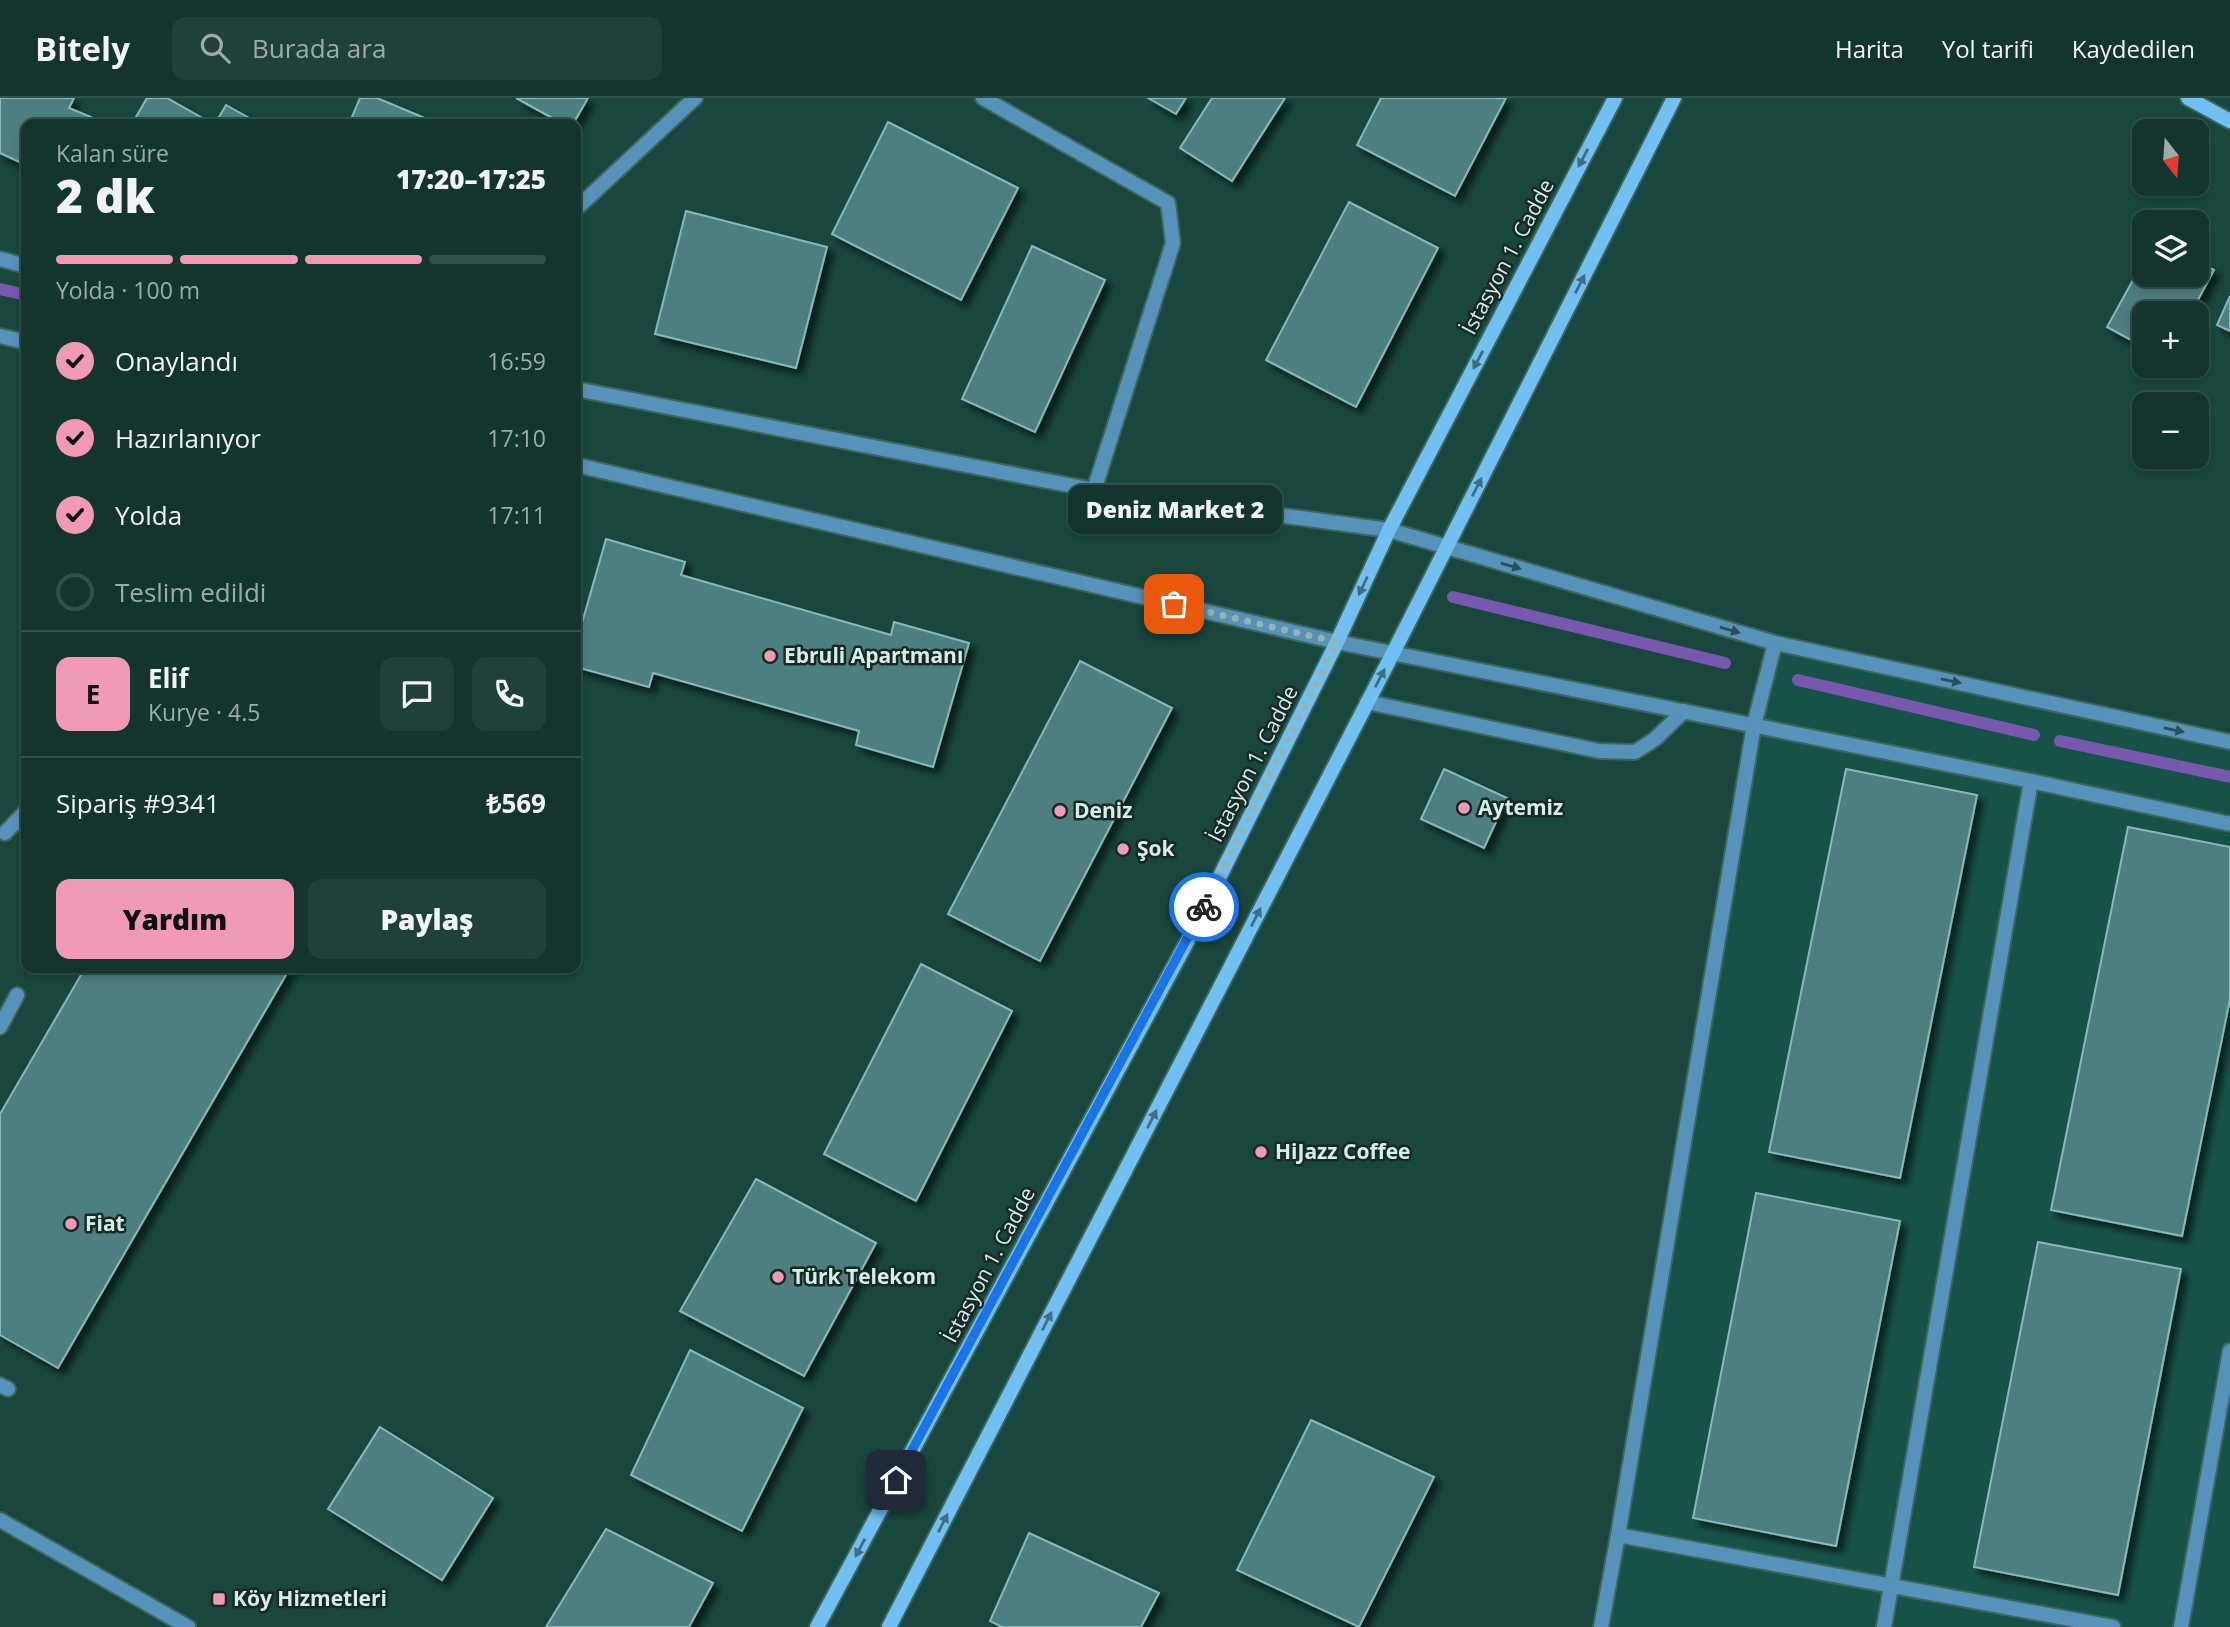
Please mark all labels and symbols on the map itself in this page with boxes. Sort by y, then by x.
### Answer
north arrow [2132,119,2208,196]
one-way arrow [1577,149,1589,168]
street label: İstasyon 1. Cadde [1454,174,1560,339]
one-way arrow [1574,274,1585,294]
one-way arrow [1472,350,1483,370]
one-way arrow [1471,477,1482,497]
callout: Deniz Market 2 [1067,485,1281,534]
one-way arrow [1501,562,1522,572]
pin [1144,574,1204,634]
one-way arrow [1357,576,1369,596]
one-way arrow [1720,625,1741,635]
place label: Ebruli Apartmanı [784,641,963,669]
marker: Ebruli Apartmanı [762,648,778,664]
one-way arrow [1374,668,1386,688]
one-way arrow [1940,676,1962,687]
street label: İstasyon 1. Cadde [1201,681,1304,846]
one-way arrow [2163,724,2185,735]
place label: Aytemiz [1478,793,1563,821]
place label: Deniz [1074,796,1132,824]
marker: Aytemiz [1456,800,1472,816]
marker: Deniz [1052,803,1068,819]
place label: Şok [1137,834,1176,862]
marker: Şok [1115,841,1131,857]
courier [1169,872,1239,942]
one-way arrow [1251,907,1262,927]
one-way arrow [1146,1109,1157,1129]
place label: HiJazz Coffee [1275,1137,1411,1165]
marker: HiJazz Coffee [1253,1144,1269,1160]
street label: İstasyon 1. Cadde [935,1182,1041,1347]
place label: Fiat [85,1209,125,1237]
marker: Fiat [63,1216,79,1232]
place label: Türk Telekom [792,1262,936,1290]
marker: Türk Telekom [770,1269,786,1285]
one-way arrow [1042,1311,1053,1331]
pin [866,1450,926,1510]
one-way arrow [937,1513,948,1533]
one-way arrow [854,1538,866,1557]
place label: Köy Hizmetleri [233,1584,387,1612]
marker: Köy Hizmetleri [211,1591,227,1607]

